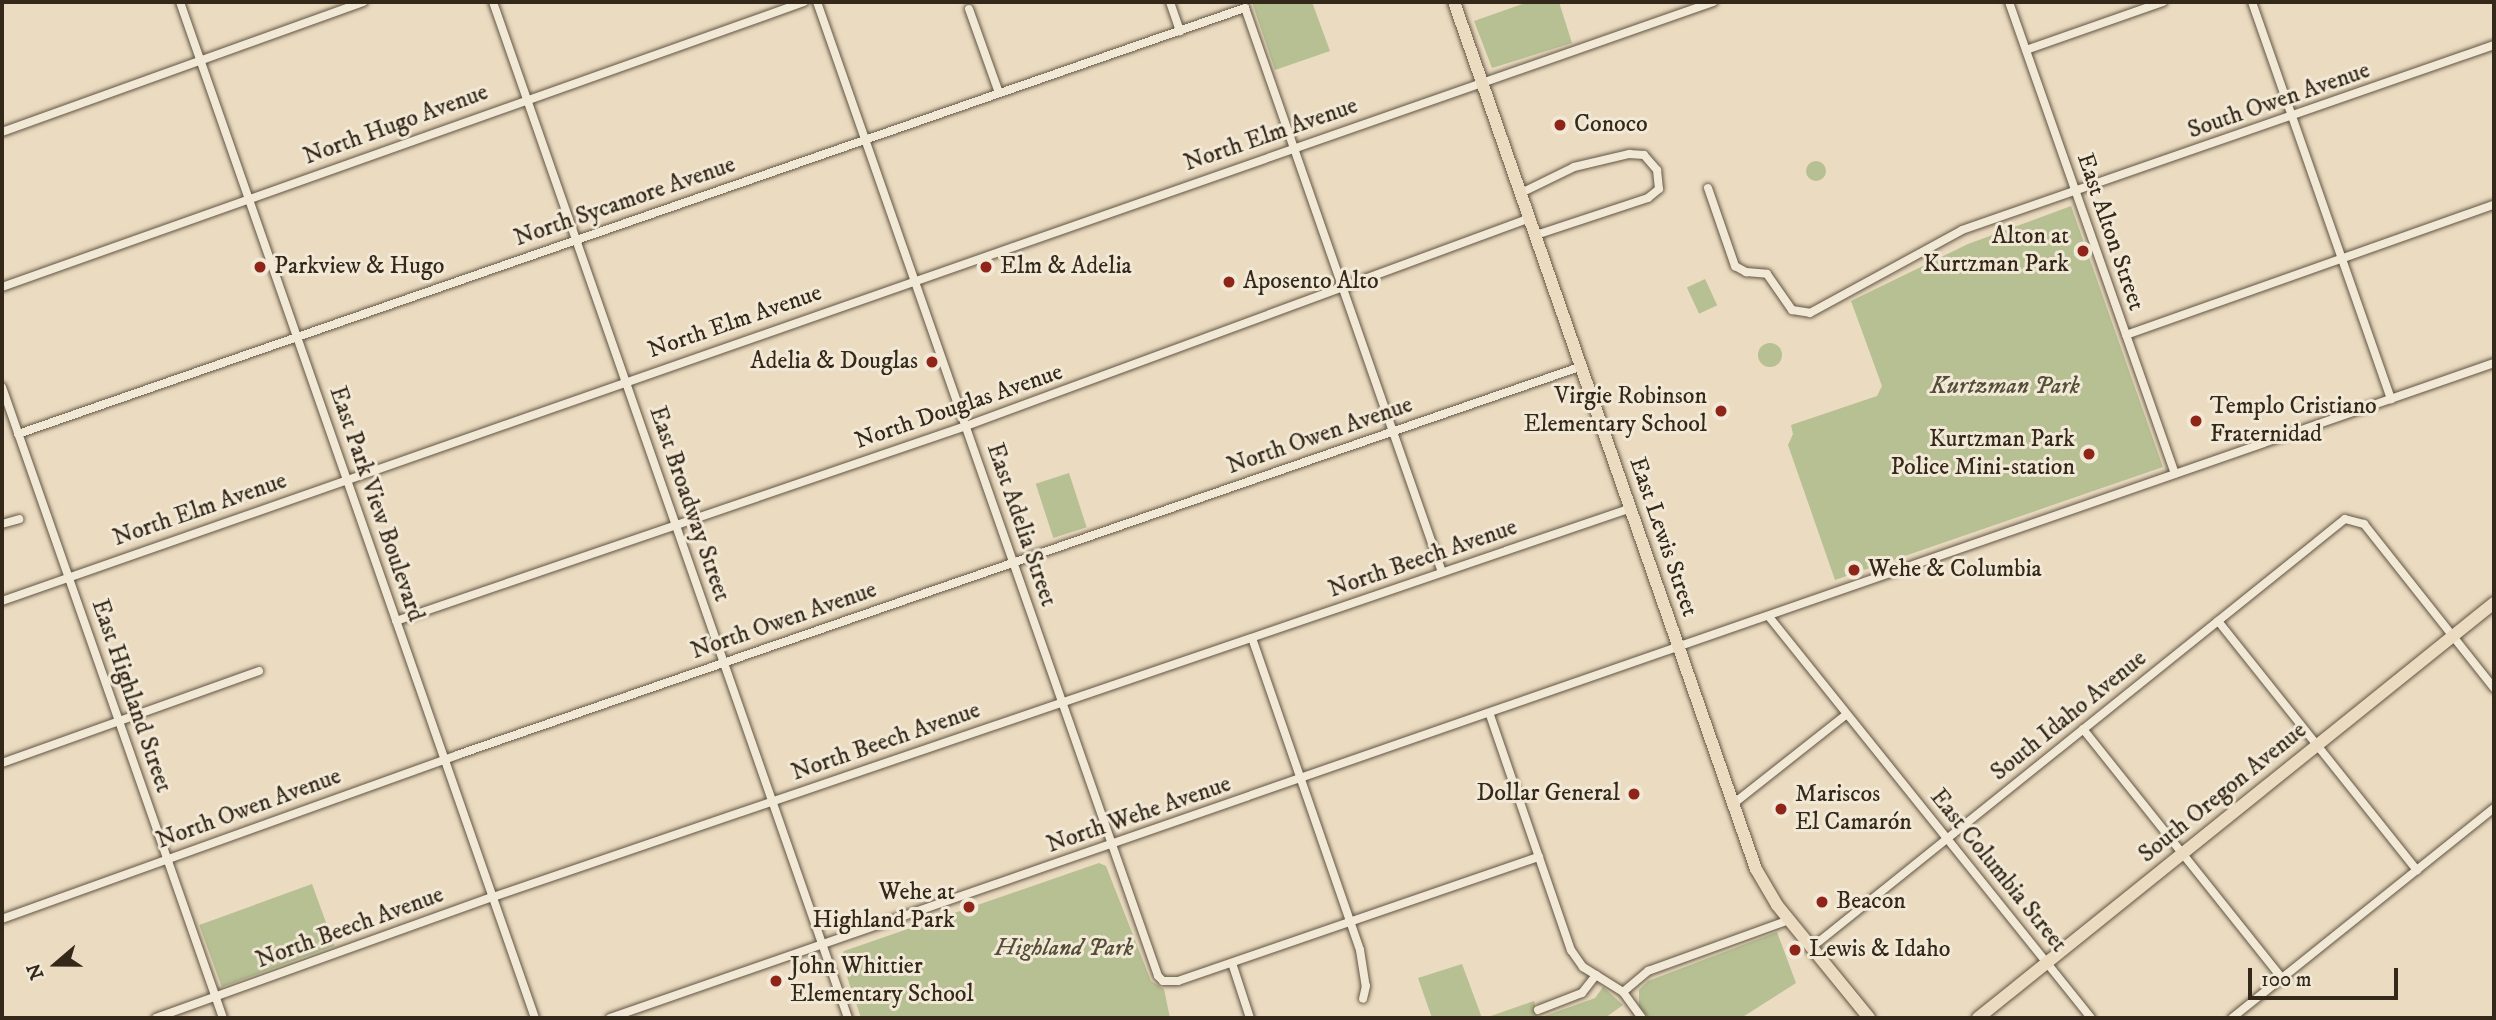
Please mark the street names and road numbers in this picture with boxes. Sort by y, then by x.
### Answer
street label: South Owen Avenue [2184,56,2374,146]
street label: North Hugo Avenue [300,78,492,172]
street label: North Elm Avenue [1180,92,1362,178]
street label: East Alton Street [2070,150,2150,314]
street label: North Sycamore Avenue [511,151,739,253]
street label: North Elm Avenue [644,279,826,365]
street label: North Douglas Avenue [851,358,1067,456]
street label: East Park View Boulevard [322,383,430,625]
street label: North Owen Avenue [1223,391,1417,481]
street label: East Broadway Street [642,403,736,605]
street label: East Adelia Street [980,440,1062,610]
street label: East Lewis Street [1622,454,1704,620]
street label: North Elm Avenue [109,467,291,553]
street label: North Beech Avenue [1325,513,1521,605]
street label: North Owen Avenue [687,576,881,666]
street label: East Highland Street [84,596,178,796]
street label: South Idaho Avenue [1986,645,2152,787]
street label: North Beech Avenue [788,696,984,788]
street label: South Oregon Avenue [2133,717,2313,869]
street label: North Owen Avenue [153,762,345,856]
street label: North Wehe Avenue [1043,770,1235,860]
street label: East Columbia Street [1923,784,2073,958]
street label: North Beech Avenue [252,881,448,975]

